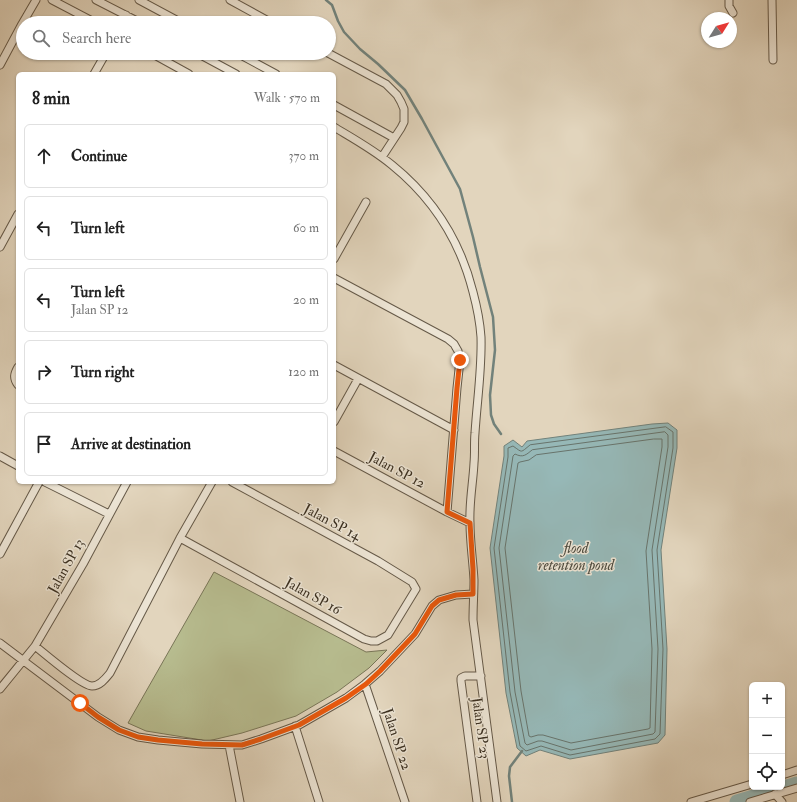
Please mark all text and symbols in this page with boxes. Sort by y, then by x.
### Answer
north arrow [701,12,737,48]
search box [16,16,336,60]
icon: search [30,27,52,49]
text: Search here [62,29,131,48]
text: 8 min [32,88,70,109]
text: Walk · 570 m [254,90,320,106]
icon: ahead [33,145,55,167]
text: Continue [71,147,127,166]
text: 370 m [289,148,319,164]
icon: left [33,217,55,239]
text: Turn left [71,219,125,238]
text: 60 m [293,220,319,236]
text: Turn left [71,283,125,302]
icon: left [33,289,55,311]
text: 20 m [293,292,319,308]
text: Jalan SP 12 [71,302,128,318]
route end [451,351,469,369]
icon: right [33,361,55,383]
text: Turn right [71,363,134,382]
text: 120 m [288,364,319,380]
icon: arrive [33,433,55,455]
text: Arrive at destination [71,435,191,454]
street label: Jalan SP 12 [365,448,428,492]
street label: Jalan SP 14 [300,499,365,545]
street label: Jalan SP 13 [44,536,88,597]
water label: flood retention pond [538,539,616,575]
street label: Jalan SP 16 [281,573,345,619]
map controls [749,682,785,790]
button: + [749,682,785,718]
route start [71,694,89,712]
street label: Jalan SP 23 [468,695,494,760]
street label: Jalan SP 22 [379,705,415,772]
button: − [749,718,785,754]
button: locate [749,754,785,790]

